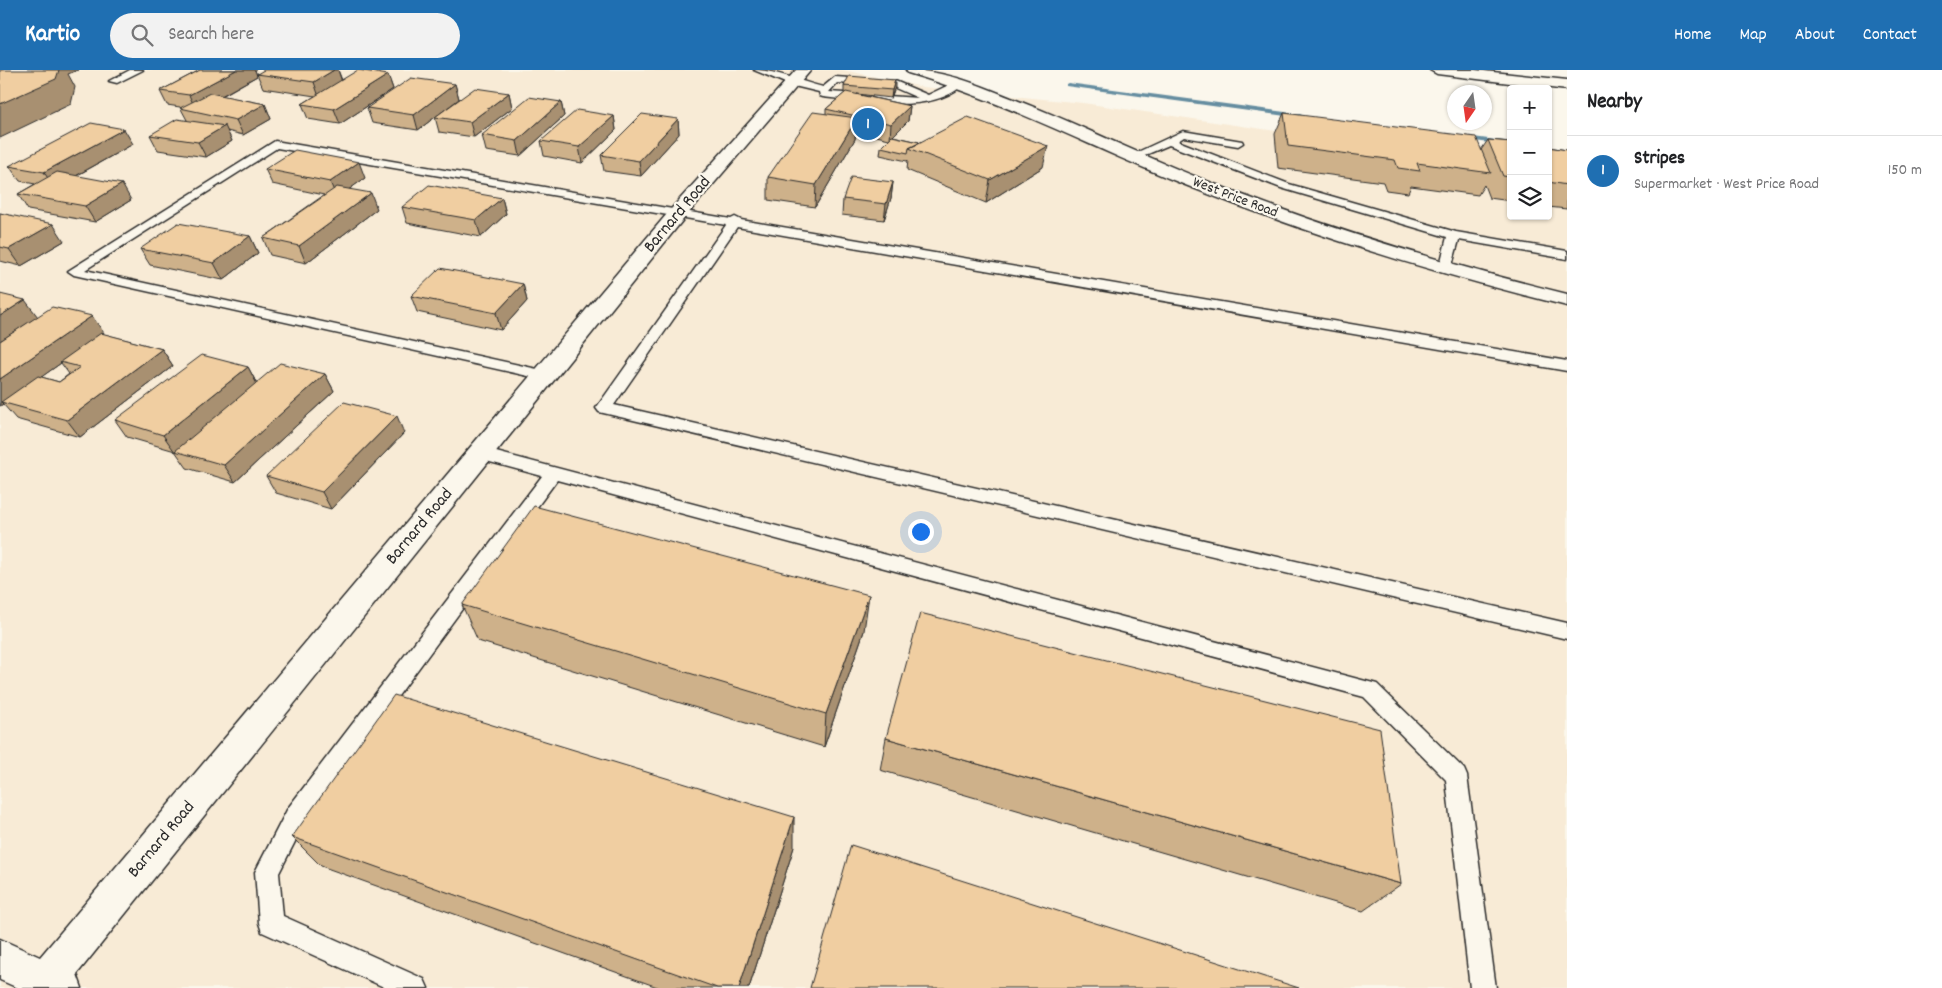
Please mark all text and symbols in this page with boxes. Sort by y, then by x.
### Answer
search box [110,13,460,58]
text: Kartio [25,18,80,52]
icon: search [128,21,156,49]
text: Search here [168,22,254,49]
text: Home [1674,23,1711,48]
text: Map [1739,23,1767,48]
text: About [1795,23,1835,48]
text: Contact [1863,23,1917,48]
north arrow [1447,85,1492,130]
map controls [1507,85,1552,220]
button: + [1507,85,1552,130]
text: Nearby [1587,88,1642,118]
pin: 1 [852,105,884,143]
button: − [1507,130,1552,175]
text: Stripes [1634,146,1685,173]
text: 1 [1601,159,1605,182]
text: 150 m [1888,159,1922,182]
street label: Barnard Road [638,171,718,259]
street label: West Price Road [1189,172,1281,224]
text: Supermarket · West Price Road [1634,173,1819,196]
button: layers [1507,175,1552,220]
street label: Barnard Road [380,483,460,571]
your location [908,519,934,545]
street label: Barnard Road [122,796,202,884]

